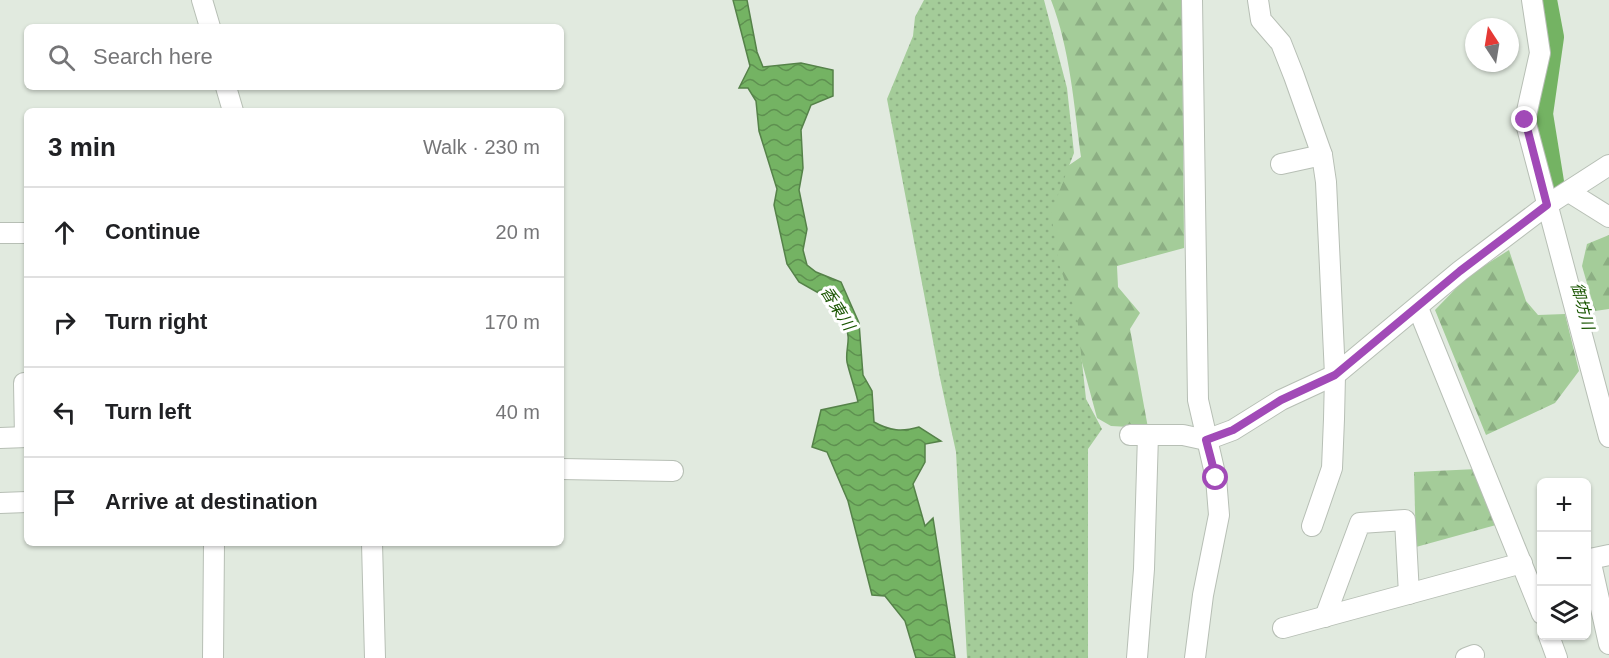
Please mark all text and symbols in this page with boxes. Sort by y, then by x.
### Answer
north arrow [1465,18,1519,72]
search box [24,24,564,90]
icon: search [45,41,78,74]
text: Search here [93,44,213,69]
route end [1511,106,1537,132]
text: 3 min [48,132,116,162]
text: Walk · 230 m [423,136,540,158]
icon: ahead [48,216,81,249]
text: Continue [105,219,200,244]
text: 20 m [496,221,540,243]
water label: 御坊川 [1568,281,1597,333]
water label: 香東川 [818,283,859,335]
icon: right [48,306,81,339]
text: Turn right [105,309,207,334]
text: 170 m [484,311,540,333]
icon: left [48,396,81,429]
text: Turn left [105,399,191,424]
text: 40 m [496,401,540,423]
route start [1202,464,1228,490]
map controls [1537,478,1591,640]
button: + [1537,478,1591,532]
icon: arrive [48,486,81,519]
text: Arrive at destination [105,489,318,514]
button: − [1537,532,1591,586]
button: layers [1537,586,1591,640]

